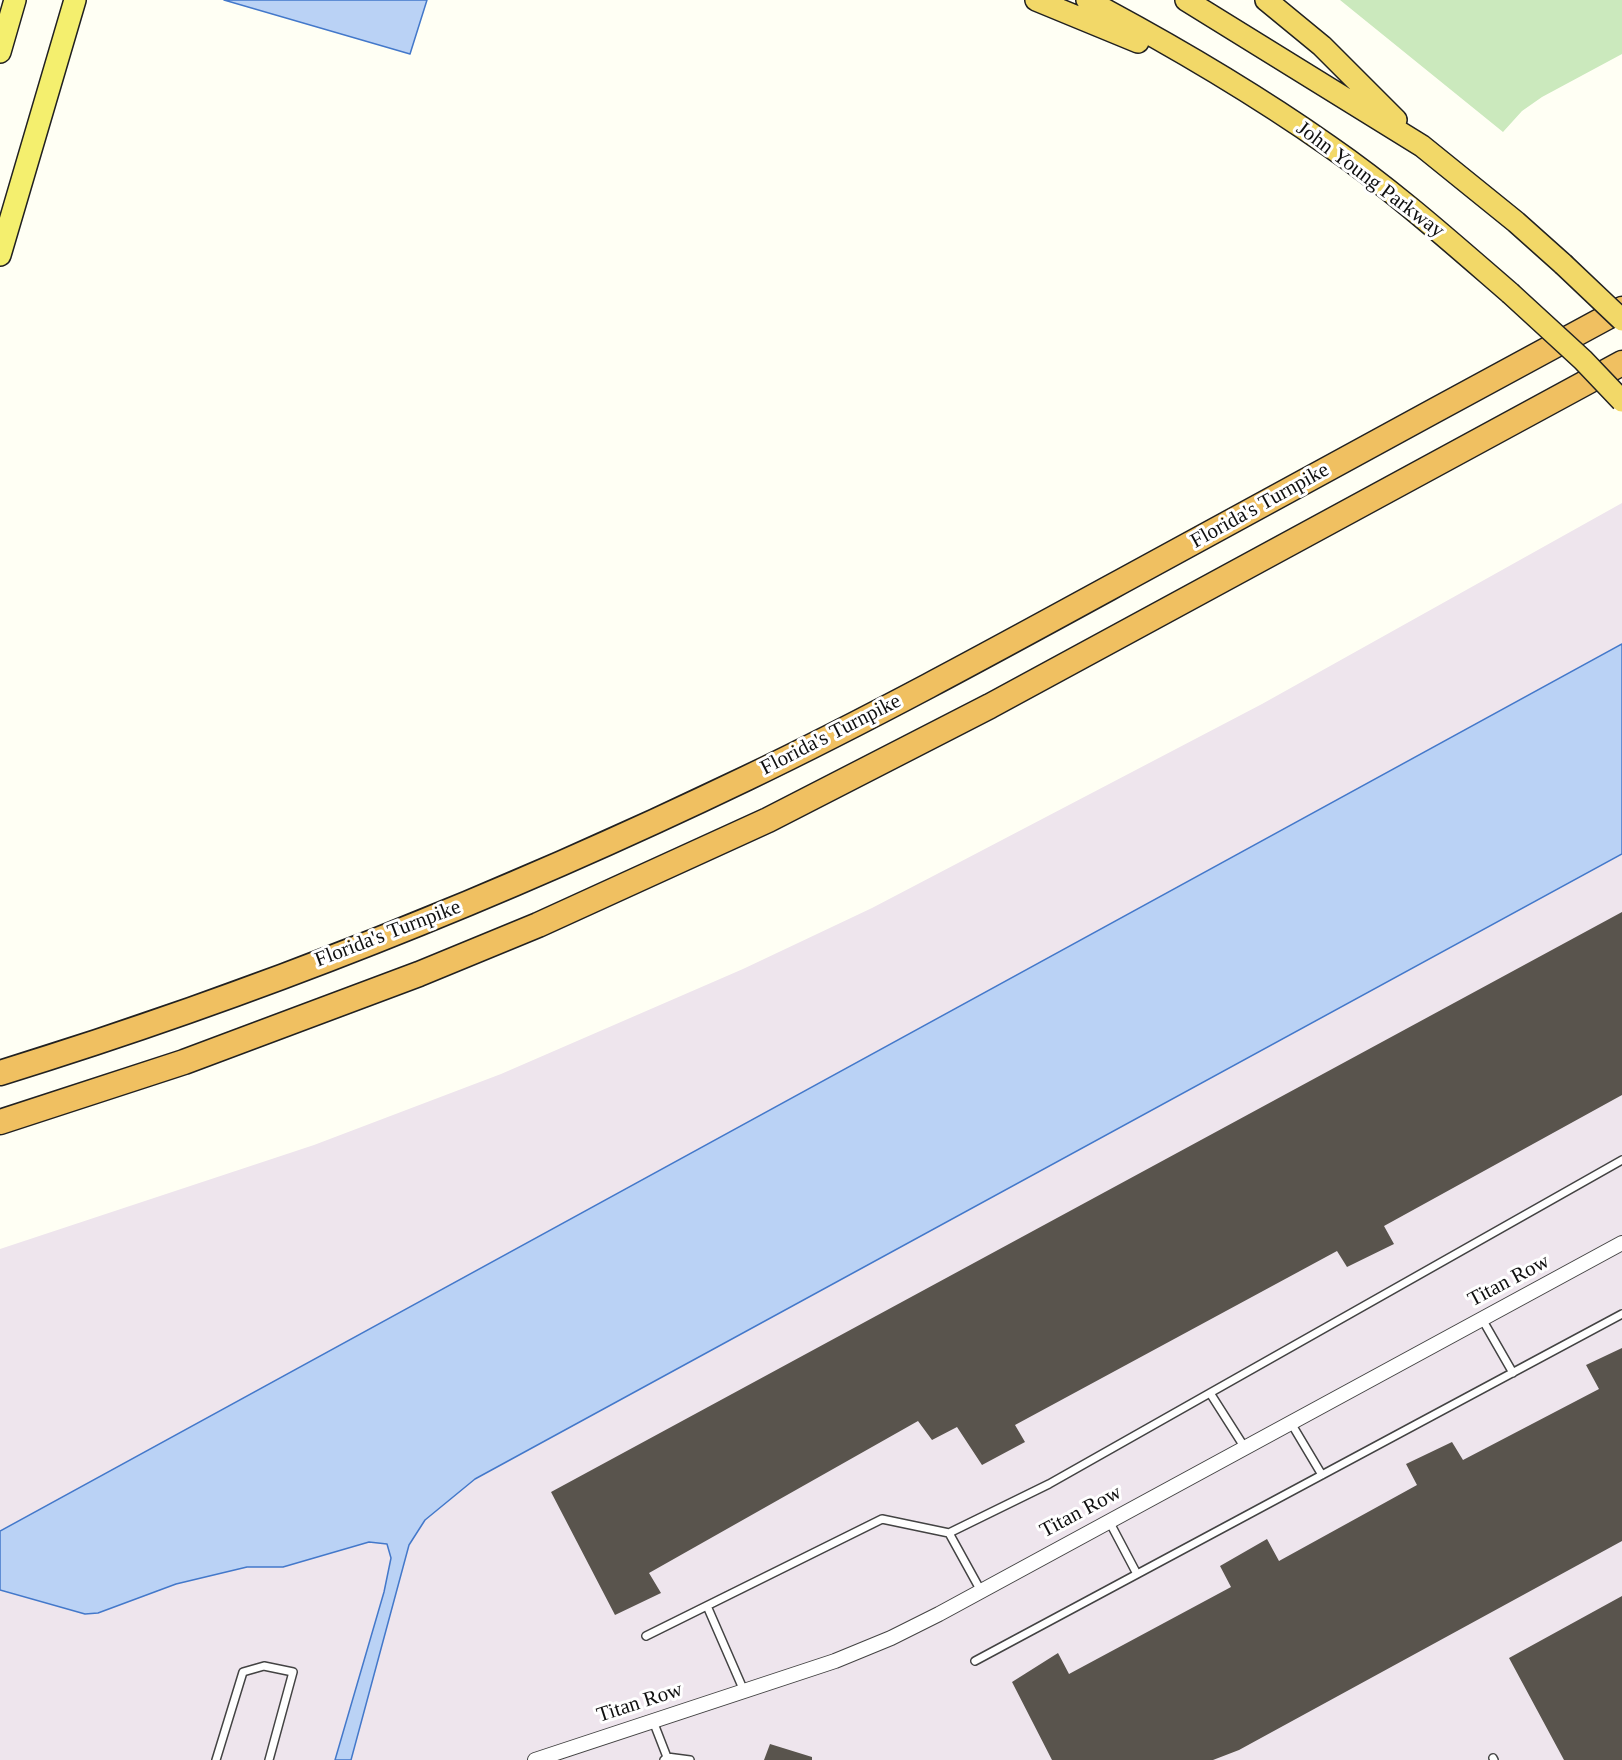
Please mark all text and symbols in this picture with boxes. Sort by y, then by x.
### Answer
street label: John Young Parkway [1291,116,1449,244]
street label: Florida's Turnpike [1186,458,1334,554]
street label: Florida's Turnpike [757,689,905,781]
street label: Florida's Turnpike [312,895,464,973]
street label: Titan Row [1464,1249,1554,1313]
street label: Titan Row [1036,1480,1126,1544]
street label: Titan Row [594,1677,686,1729]

